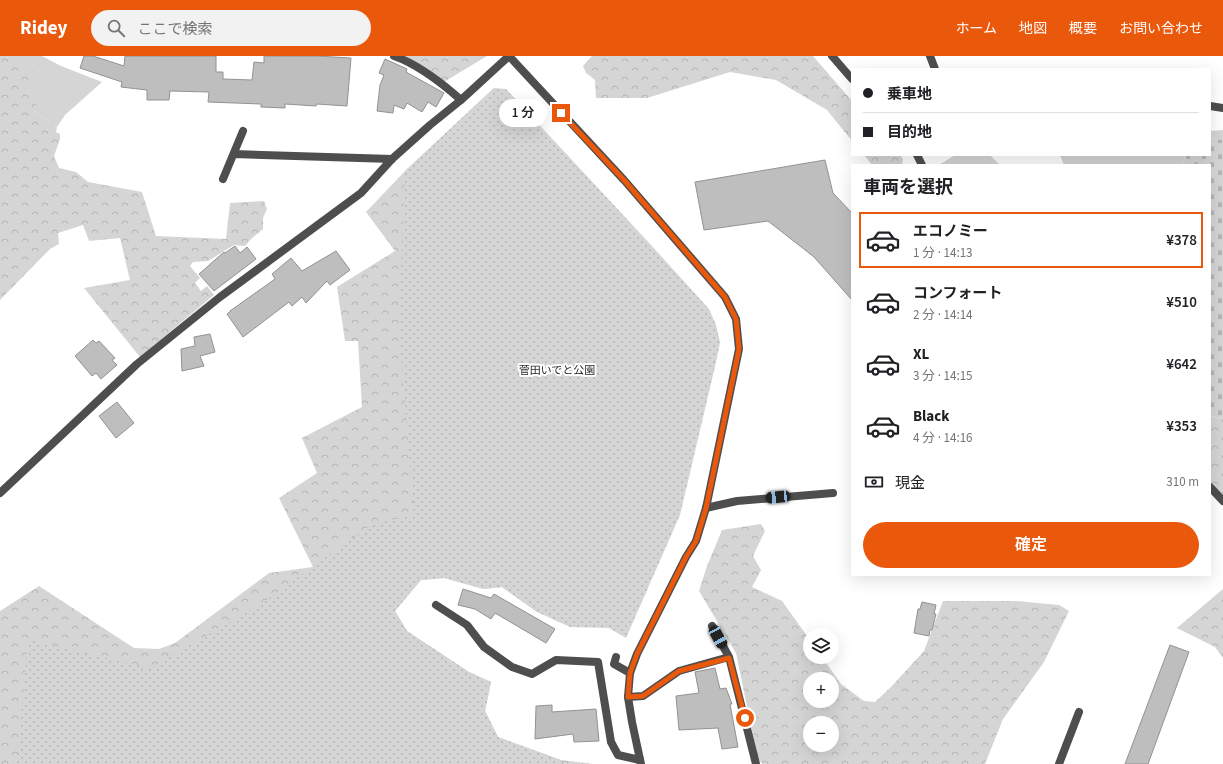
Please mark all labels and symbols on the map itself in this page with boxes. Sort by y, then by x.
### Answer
callout: 1 分 [499,99,547,127]
route end [552,104,570,122]
park label: 菅田いでと公園 [519,363,595,378]
car [766,490,790,504]
car [707,624,729,650]
route start [736,709,754,727]

